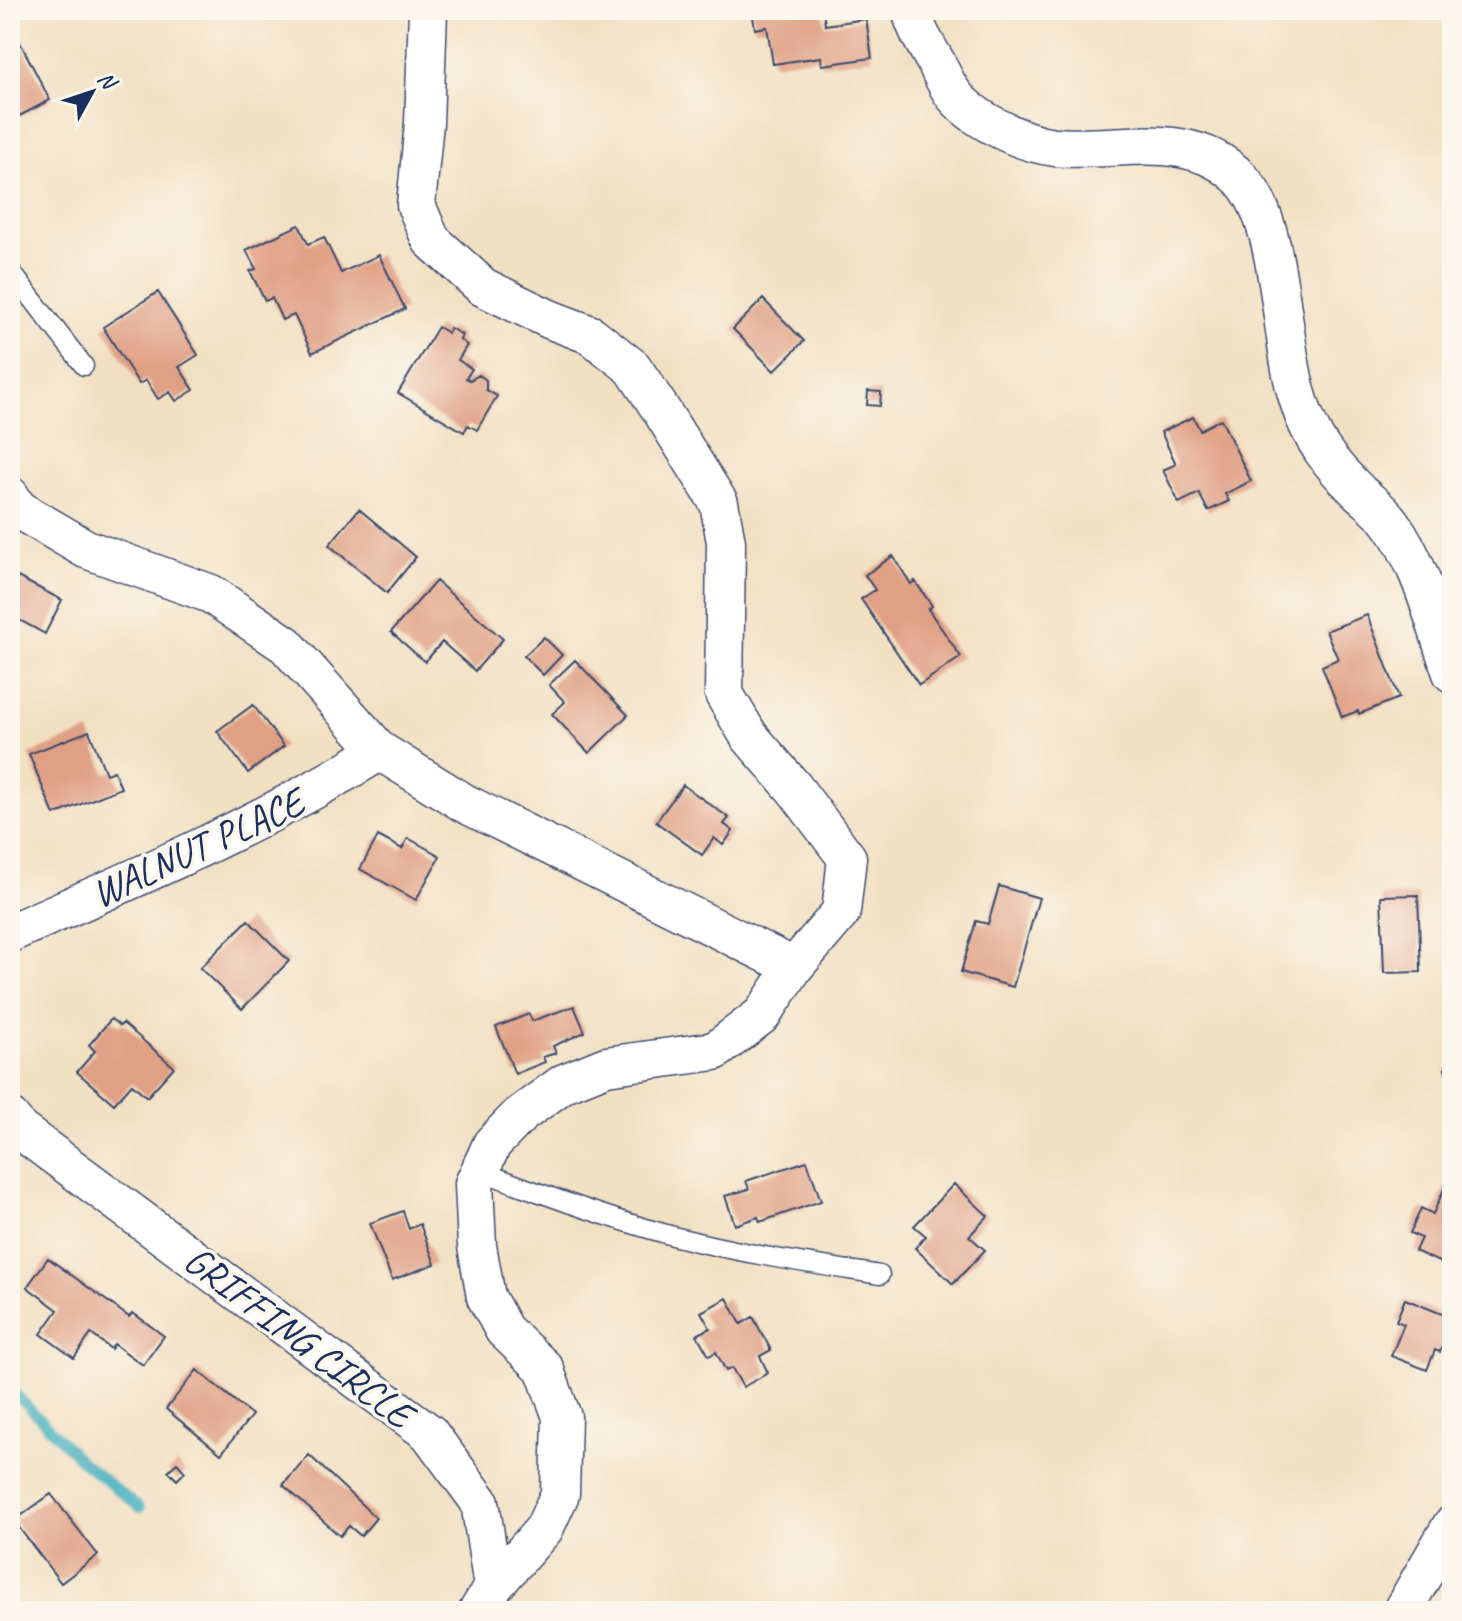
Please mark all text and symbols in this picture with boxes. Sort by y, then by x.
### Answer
north arrow [52,52,132,132]
text: N [91,66,124,97]
street label: WALNUT PLACE [83,775,316,919]
street label: GRIFFING CIRCLE [174,1235,426,1442]

